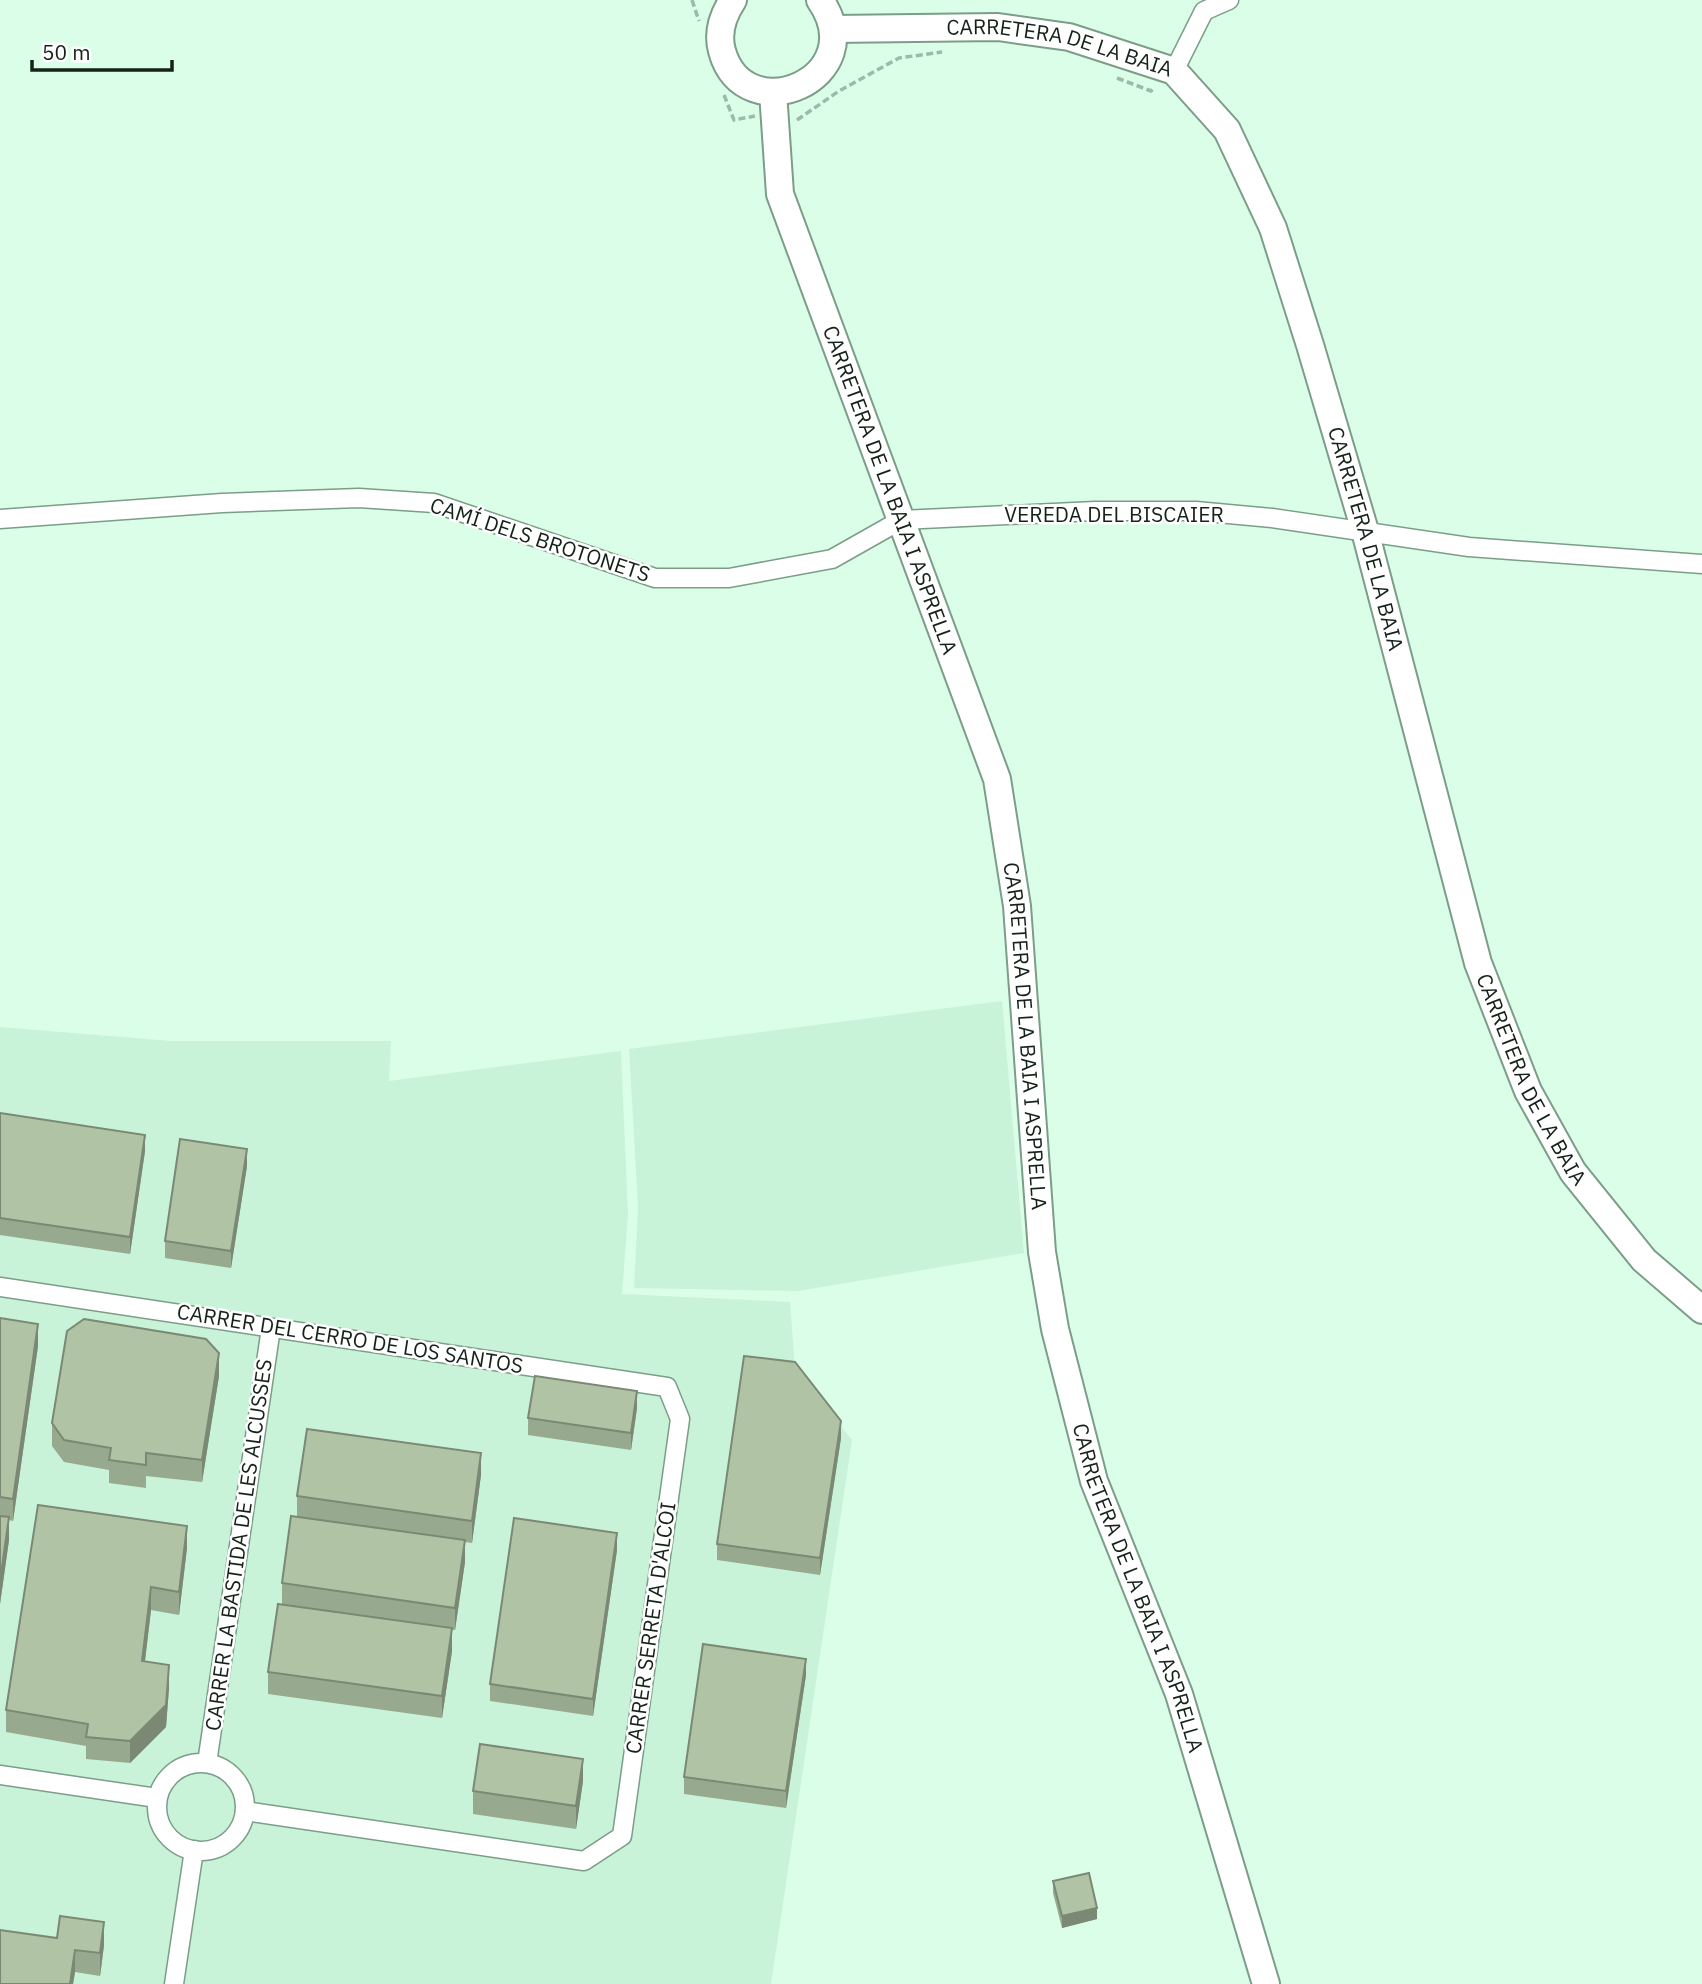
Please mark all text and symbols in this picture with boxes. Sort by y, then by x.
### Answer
street label: CARRETERA DE LA BAIA [946,12,1176,83]
scale bar [32,28,172,72]
text: 50 m [42,38,91,66]
street label: CARRETERA DE LA BAIA I ASPRELLA [817,321,965,658]
street label: CARRETERA DE LA BAIA [1322,423,1411,654]
street label: CAMÍ DELS BROTONETS [427,490,654,588]
street label: VEREDA DEL BISCAIER [1004,500,1224,528]
street label: CARRETERA DE LA BAIA I ASPRELLA [997,860,1054,1211]
street label: CARRETERA DE LA BAIA [1470,969,1593,1191]
street label: CARRER DEL CERRO DE LOS SANTOS [175,1297,525,1379]
street label: CARRER LA BASTIDA DE LES ALCUSSES [198,1357,278,1733]
street label: CARRETERA DE LA BAIA I ASPRELLA [1067,1420,1211,1756]
street label: CARRER SERRETA D'ALCOI [618,1500,682,1756]

